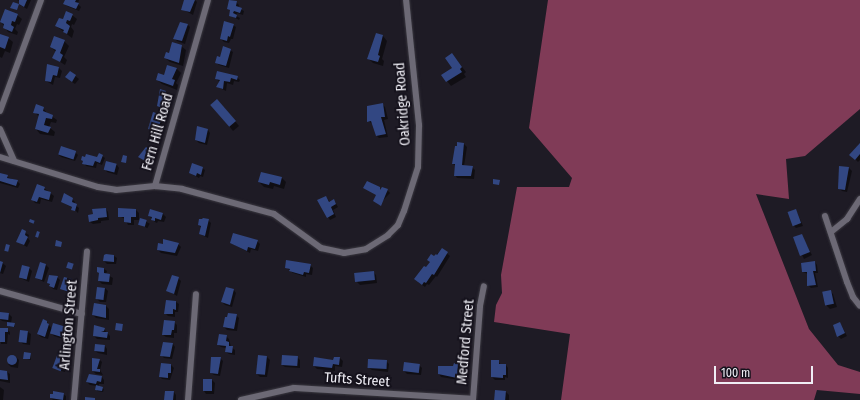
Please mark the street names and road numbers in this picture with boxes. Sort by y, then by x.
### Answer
street label: Oakridge Road [392,62,414,146]
street label: Fern Hill Road [139,91,177,173]
street label: Arlington Street [57,279,81,371]
street label: Medford Street [454,299,478,385]
street label: Tufts Street [324,369,390,391]

